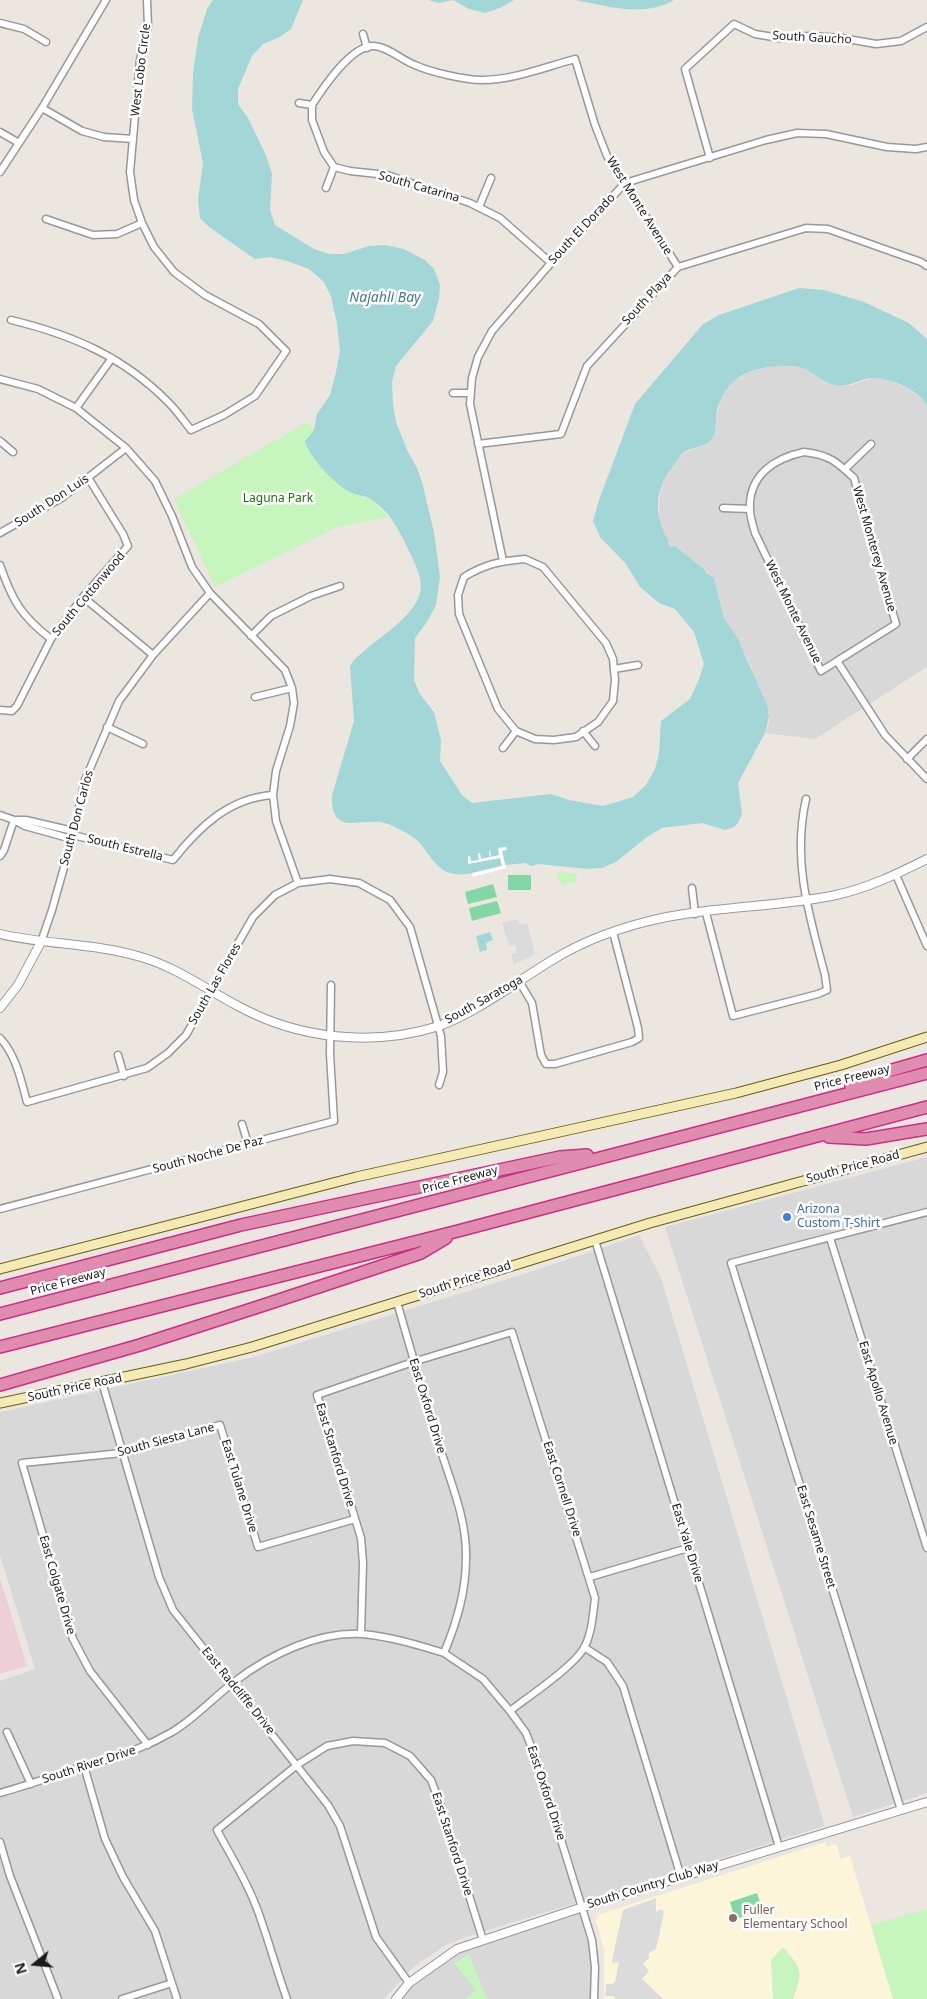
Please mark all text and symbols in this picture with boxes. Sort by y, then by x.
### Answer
street label: West Lobo Circle [128,23,154,117]
street label: South Gaucho [772,29,852,47]
street label: West Monte Avenue [603,154,675,258]
street label: South Catarina [377,169,461,205]
street label: South El Dorado [546,191,618,267]
street label: South Playa [619,270,675,328]
water label: Najahli Bay [349,290,421,306]
street label: South Don Luis [12,472,92,530]
street label: West Monterey Avenue [849,484,899,614]
park label: Laguna Park [243,492,313,506]
street label: South Cottonwood [50,549,128,639]
street label: West Monte Avenue [762,558,824,666]
street label: South Don Carlos [57,769,97,867]
street label: South Estrella [86,832,164,864]
street label: South Las Flores [186,941,244,1027]
street label: South Saratoga [443,973,525,1027]
street label: Price Freeway [813,1062,891,1094]
street label: South Noche De Paz [151,1133,265,1177]
street label: South Price Road [805,1148,901,1186]
street label: Price Freeway [421,1163,499,1197]
place label: Arizona Custom T-Shirt [797,1203,880,1231]
marker: Arizona Custom T-Shirt [781,1211,793,1223]
street label: South Price Road [417,1258,513,1302]
street label: Price Freeway [29,1265,107,1299]
street label: East Apollo Avenue [855,1339,901,1447]
street label: East Oxford Drive [406,1357,448,1455]
street label: South Price Road [27,1371,123,1405]
street label: East Stanford Drive [312,1401,358,1509]
street label: South Siesta Lane [116,1420,216,1460]
street label: East Tulane Drive [218,1438,260,1534]
street label: East Cornell Drive [540,1439,584,1539]
street label: East Sesame Street [793,1484,839,1590]
street label: East Yale Drive [668,1502,706,1584]
street label: East Colgate Drive [36,1534,78,1636]
street label: East Radcliffe Drive [198,1645,278,1737]
street label: South River Drive [41,1743,137,1787]
street label: East Oxford Drive [524,1744,568,1842]
street label: East Stanford Drive [428,1790,476,1898]
street label: South Country Club Way [586,1858,720,1912]
place label: Fuller Elementary School [743,1904,848,1932]
marker: Fuller Elementary School [727,1912,739,1924]
north arrow [10,1939,60,1989]
text: N [9,1960,31,1977]

